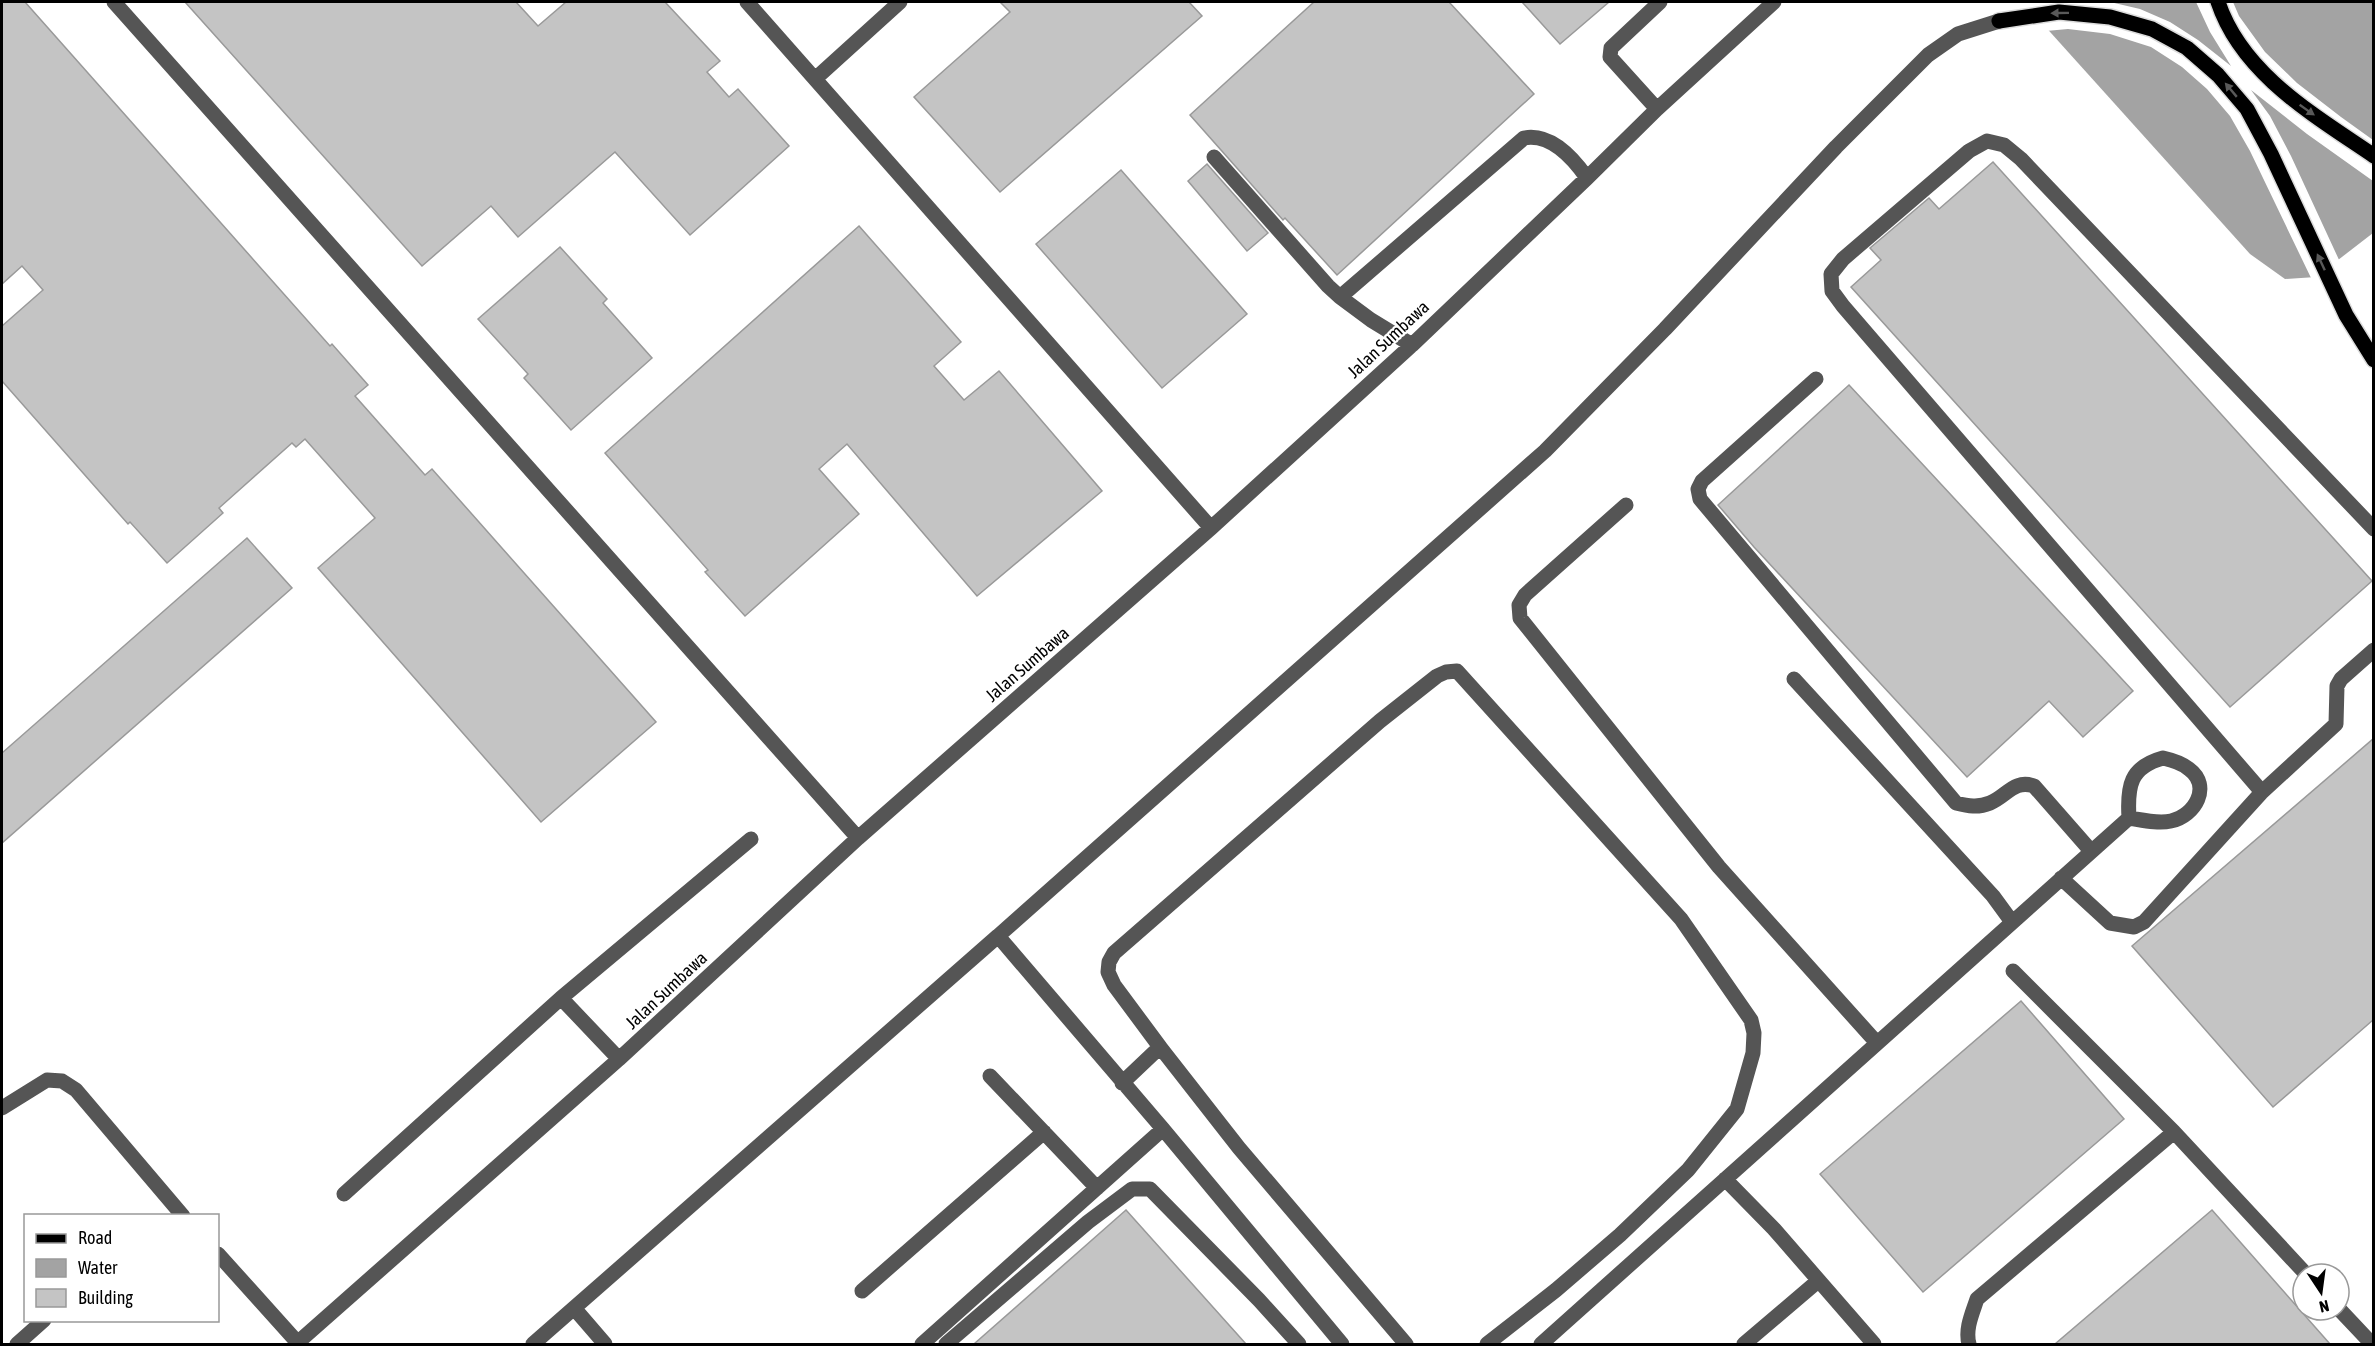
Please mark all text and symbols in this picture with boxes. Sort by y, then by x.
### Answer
one-way arrow [2050,9,2069,18]
one-way arrow [2225,83,2238,98]
one-way arrow [2298,104,2314,116]
one-way arrow [2317,254,2326,271]
street label: Jalan Sumbawa [1343,296,1433,382]
street label: Jalan Sumbawa [981,622,1073,706]
street label: Jalan Sumbawa [621,947,711,1033]
legend [24,1214,219,1322]
text: Road [78,1227,112,1248]
text: Water [78,1257,118,1278]
north arrow [2291,1262,2351,1322]
text: Building [78,1287,133,1308]
text: N [2318,1297,2331,1316]

